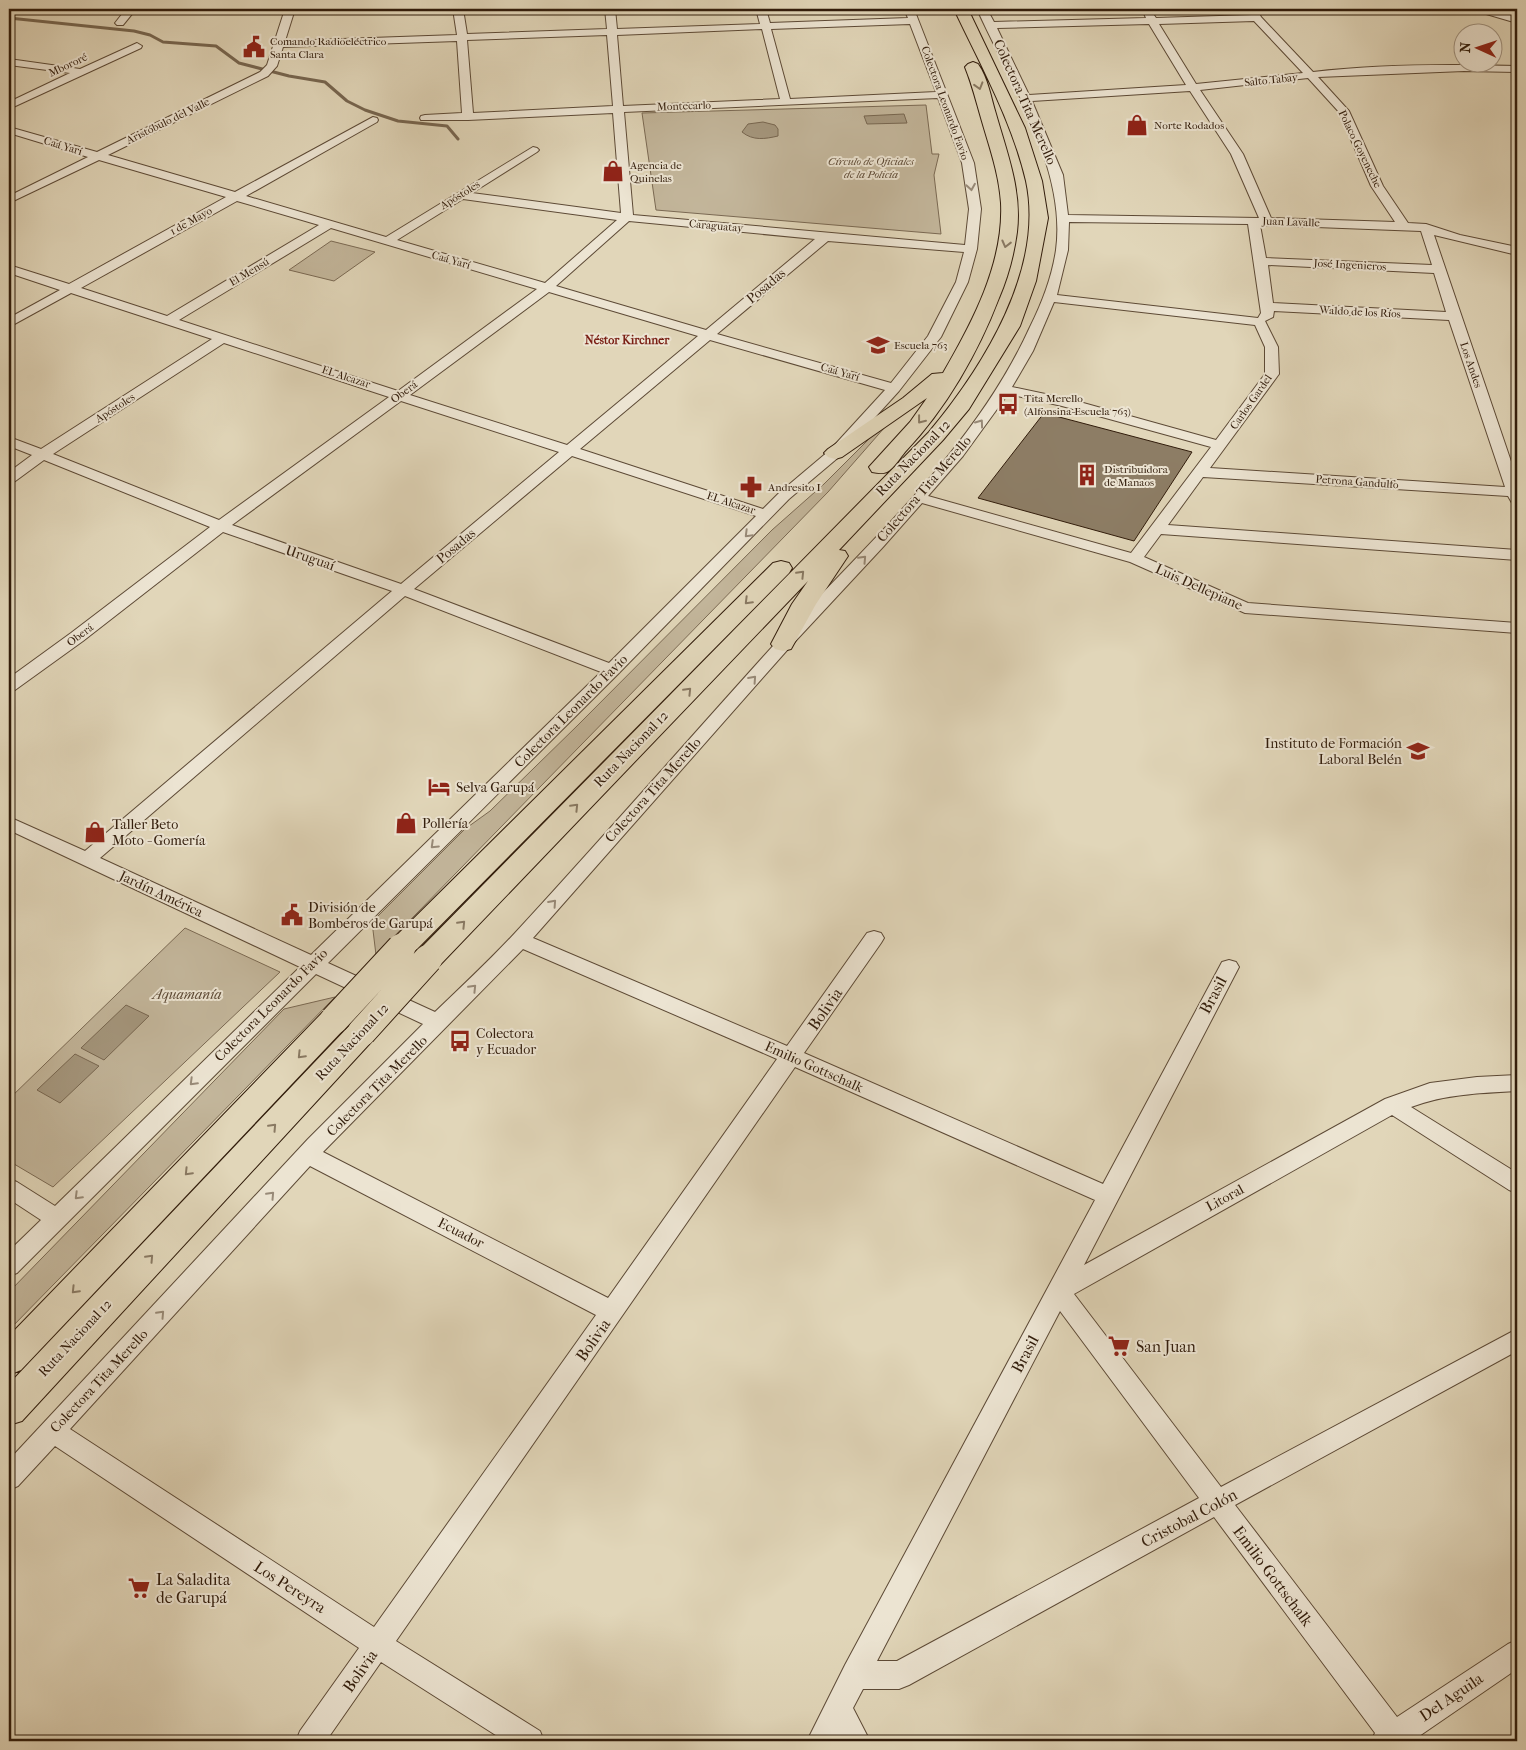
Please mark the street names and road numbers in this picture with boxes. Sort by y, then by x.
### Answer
street label: Colectora Tita Merello [990,37,1060,167]
street label: Colectora Leonardo Favio [918,44,972,162]
street label: Mbororé [46,50,90,80]
street label: Salto Tabay [1244,71,1300,89]
street label: Aristóbulo del Valle [123,95,212,147]
street label: Montecarlo [657,99,712,113]
street label: Polaco Goyeneche [1336,108,1385,191]
street label: Caá Yarí [42,134,85,158]
street label: Apóstoles [437,178,482,213]
street label: 1 de Mayo [168,204,215,238]
street label: Juan Lavalle [1261,214,1321,230]
street label: Caraguatay [688,217,745,235]
street label: Caá Yarí [430,248,473,272]
street label: El Mensú [227,255,272,289]
street label: José Ingenieros [1312,257,1387,273]
street label: Posadas [743,265,789,307]
street label: Waldo de los Ríos [1318,303,1401,321]
street label: Los Andes [1457,340,1485,390]
street label: Caá Yarí [819,360,862,384]
street label: EL Alcazar [320,363,372,391]
street label: Carlos Gardel [1227,372,1275,432]
street label: Oberá [388,377,421,406]
street label: Apóstoles [92,390,137,426]
street label: Ruta Nacional 12 [872,416,954,500]
street label: Colectora Tita Merello [873,432,975,546]
street label: Petrona Gandulfo [1315,473,1399,491]
street label: EL Alcazar [705,489,757,517]
street label: Posadas [433,525,479,567]
street label: Uruguaí [283,542,338,575]
street label: Luis Dellepiane [1153,560,1245,614]
street label: Oberá [64,620,96,649]
street label: Colectora Leonardo Favio [511,651,631,771]
street label: Ruta Nacional 12 [590,707,672,791]
street label: Colectora Tita Merello [601,734,705,846]
street label: Jardín América [116,867,206,921]
street label: Colectora Leonardo Favio [211,945,331,1065]
street label: Brasil [1195,973,1231,1017]
street label: Bolivia [804,984,847,1034]
street label: Ruta Nacional 12 [312,1000,392,1084]
street label: Colectora Tita Merello [323,1032,431,1140]
street label: Emilio Gottschalk [762,1038,867,1097]
street label: Litoral [1203,1181,1247,1215]
street label: Ecuador [435,1214,487,1252]
street label: Ruta Nacional 12 [35,1296,115,1380]
street label: Bolivia [572,1315,615,1365]
street label: Colectora Tita Merello [47,1326,151,1436]
street label: Brasil [1007,1332,1043,1376]
street label: Cristobal Colón [1138,1484,1241,1551]
street label: Emilio Gottschalk [1229,1522,1317,1631]
street label: Los Pereyra [251,1557,330,1617]
street label: Bolivia [339,1646,382,1696]
street label: Del Aguila [1416,1668,1487,1725]

